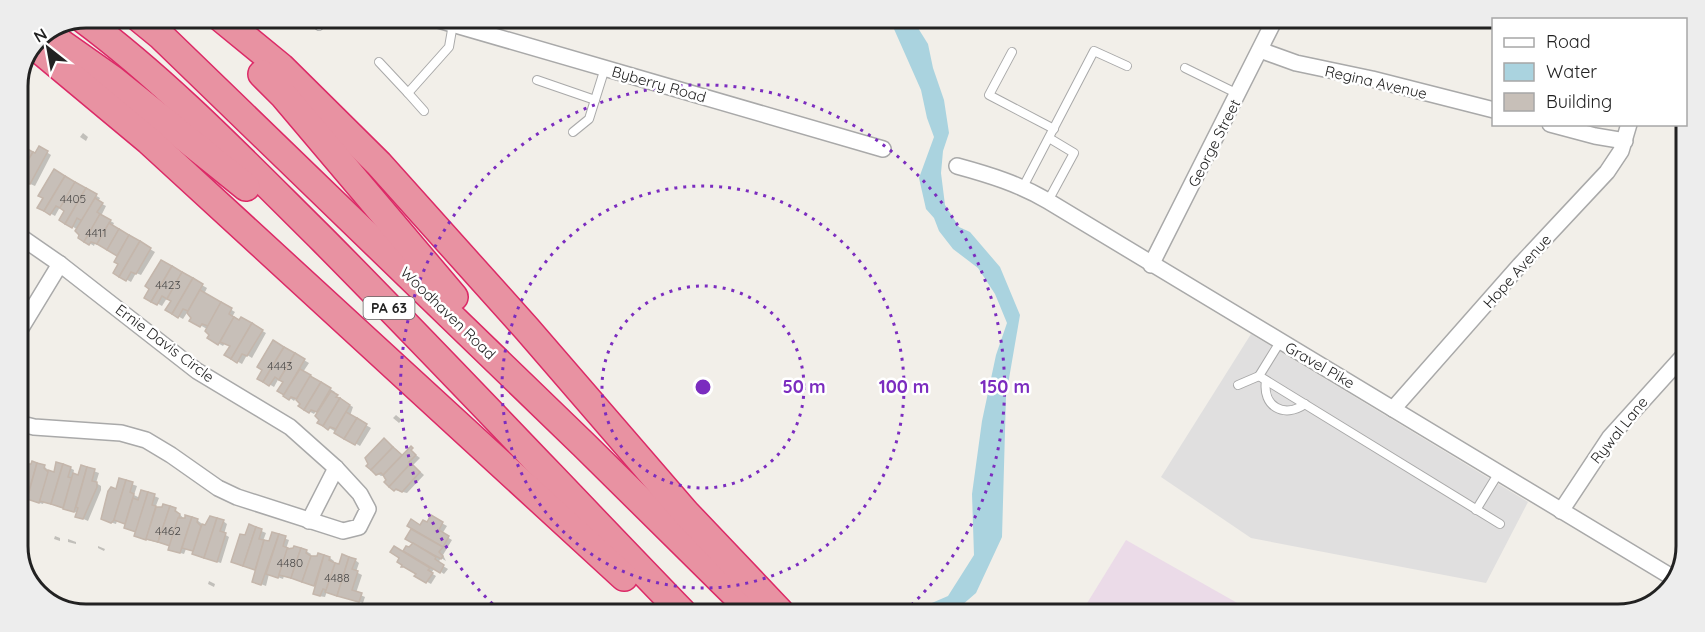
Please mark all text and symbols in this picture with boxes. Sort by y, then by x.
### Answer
north arrow [18,18,78,78]
legend [1492,18,1687,126]
text: N [30,24,50,47]
text: Road [1546,30,1591,53]
text: Water [1546,60,1597,83]
street label: Byberry Road [610,61,708,107]
street label: Regina Avenue [1323,61,1429,103]
text: Building [1546,90,1612,113]
street label: George Street [1184,96,1244,190]
house number: 4405 [60,191,86,206]
house number: 4411 [85,225,107,240]
street label: Hope Avenue [1479,230,1555,312]
street label: Woodhaven Road [396,263,500,363]
house number: 4423 [155,277,181,292]
road number: PA 63 [364,297,414,319]
street label: Ernie Davis Circle [112,300,218,386]
street label: Gravel Pike [1282,337,1358,393]
house number: 4443 [267,358,293,373]
text: 50 m [782,375,826,398]
text: 100 m [879,375,929,398]
text: 150 m [980,375,1030,398]
centre of rings [693,377,713,397]
street label: Rywal Lane [1586,393,1652,467]
house number: 4462 [155,523,181,538]
house number: 4480 [277,555,303,570]
house number: 4488 [324,570,350,585]

